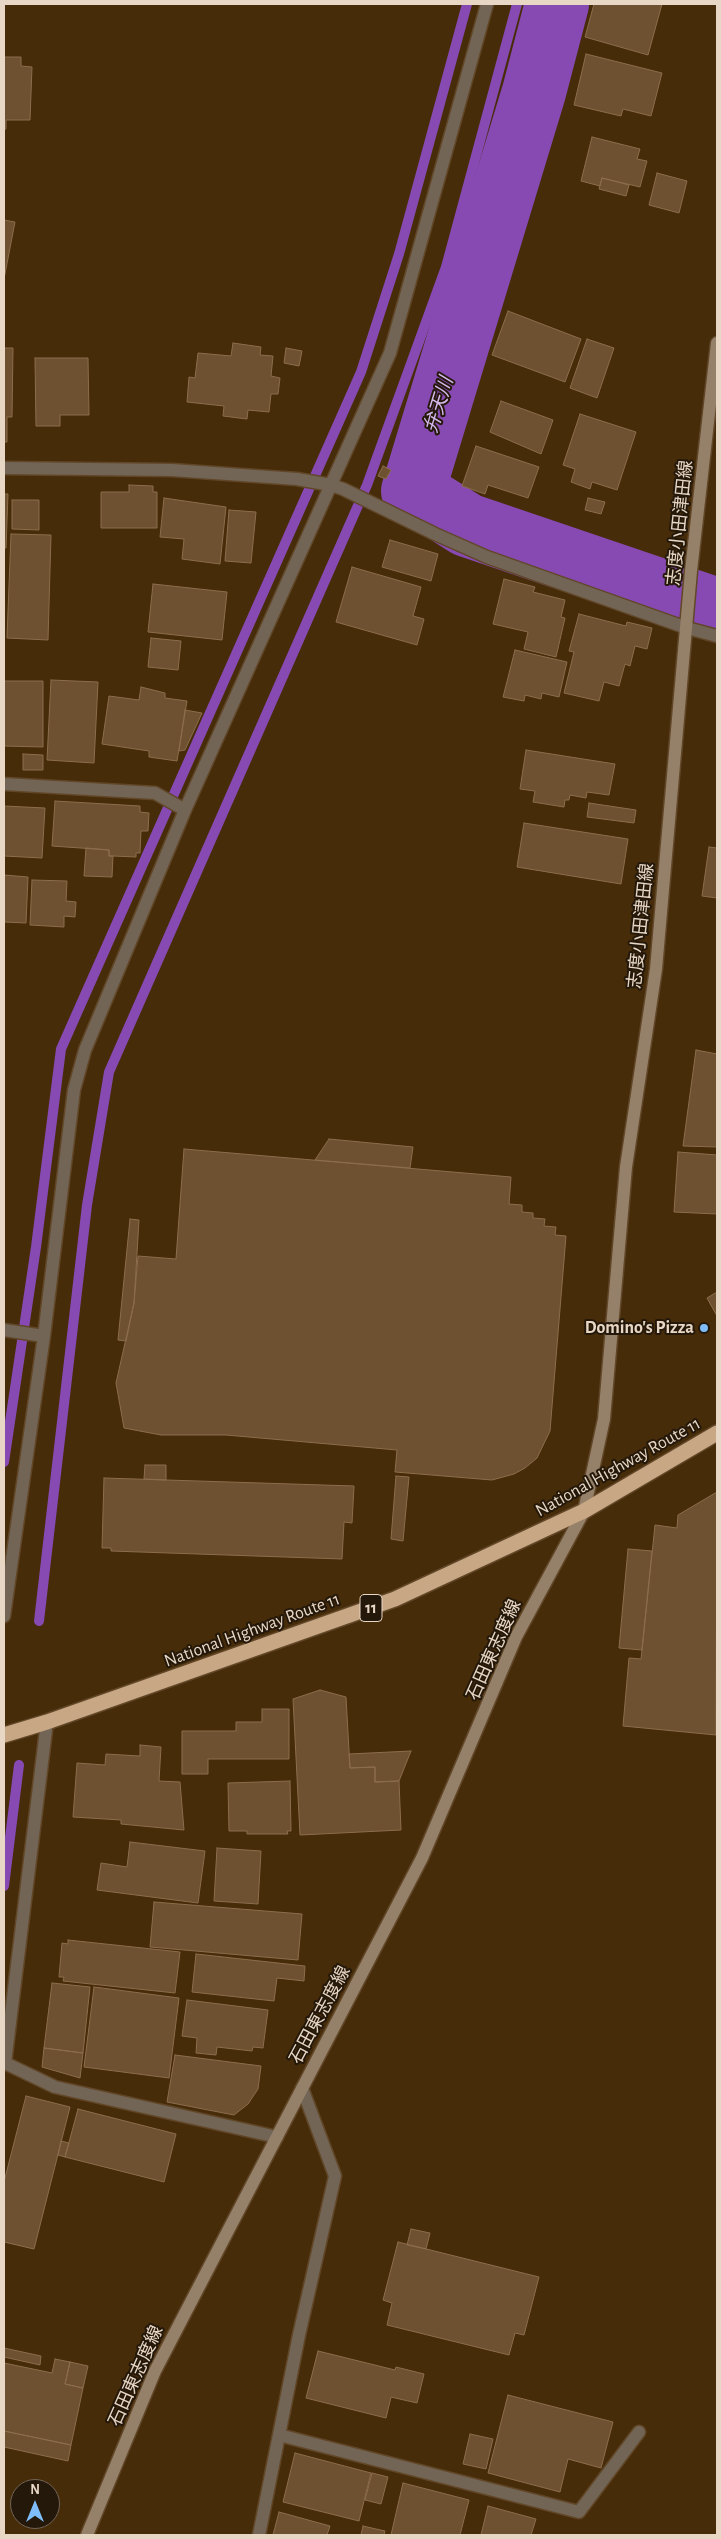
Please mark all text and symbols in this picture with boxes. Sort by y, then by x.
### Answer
water label: 弁天川 [420,374,458,436]
street label: 志度小田津田線 [663,459,697,587]
street label: 志度小田津田線 [624,862,658,990]
place label: Domino's Pizza [585,1317,694,1339]
marker: Domino's Pizza [698,1322,710,1334]
street label: National Highway Route 11 [532,1413,704,1521]
street label: National Highway Route 11 [161,1588,343,1672]
road number: 11 [360,1595,382,1622]
street label: 石田東志度線 [462,1596,526,1704]
street label: 石田東志度線 [285,1962,355,2068]
street label: 石田東志度線 [104,2322,168,2430]
north arrow [10,2479,60,2529]
text: N [30,2483,40,2497]

